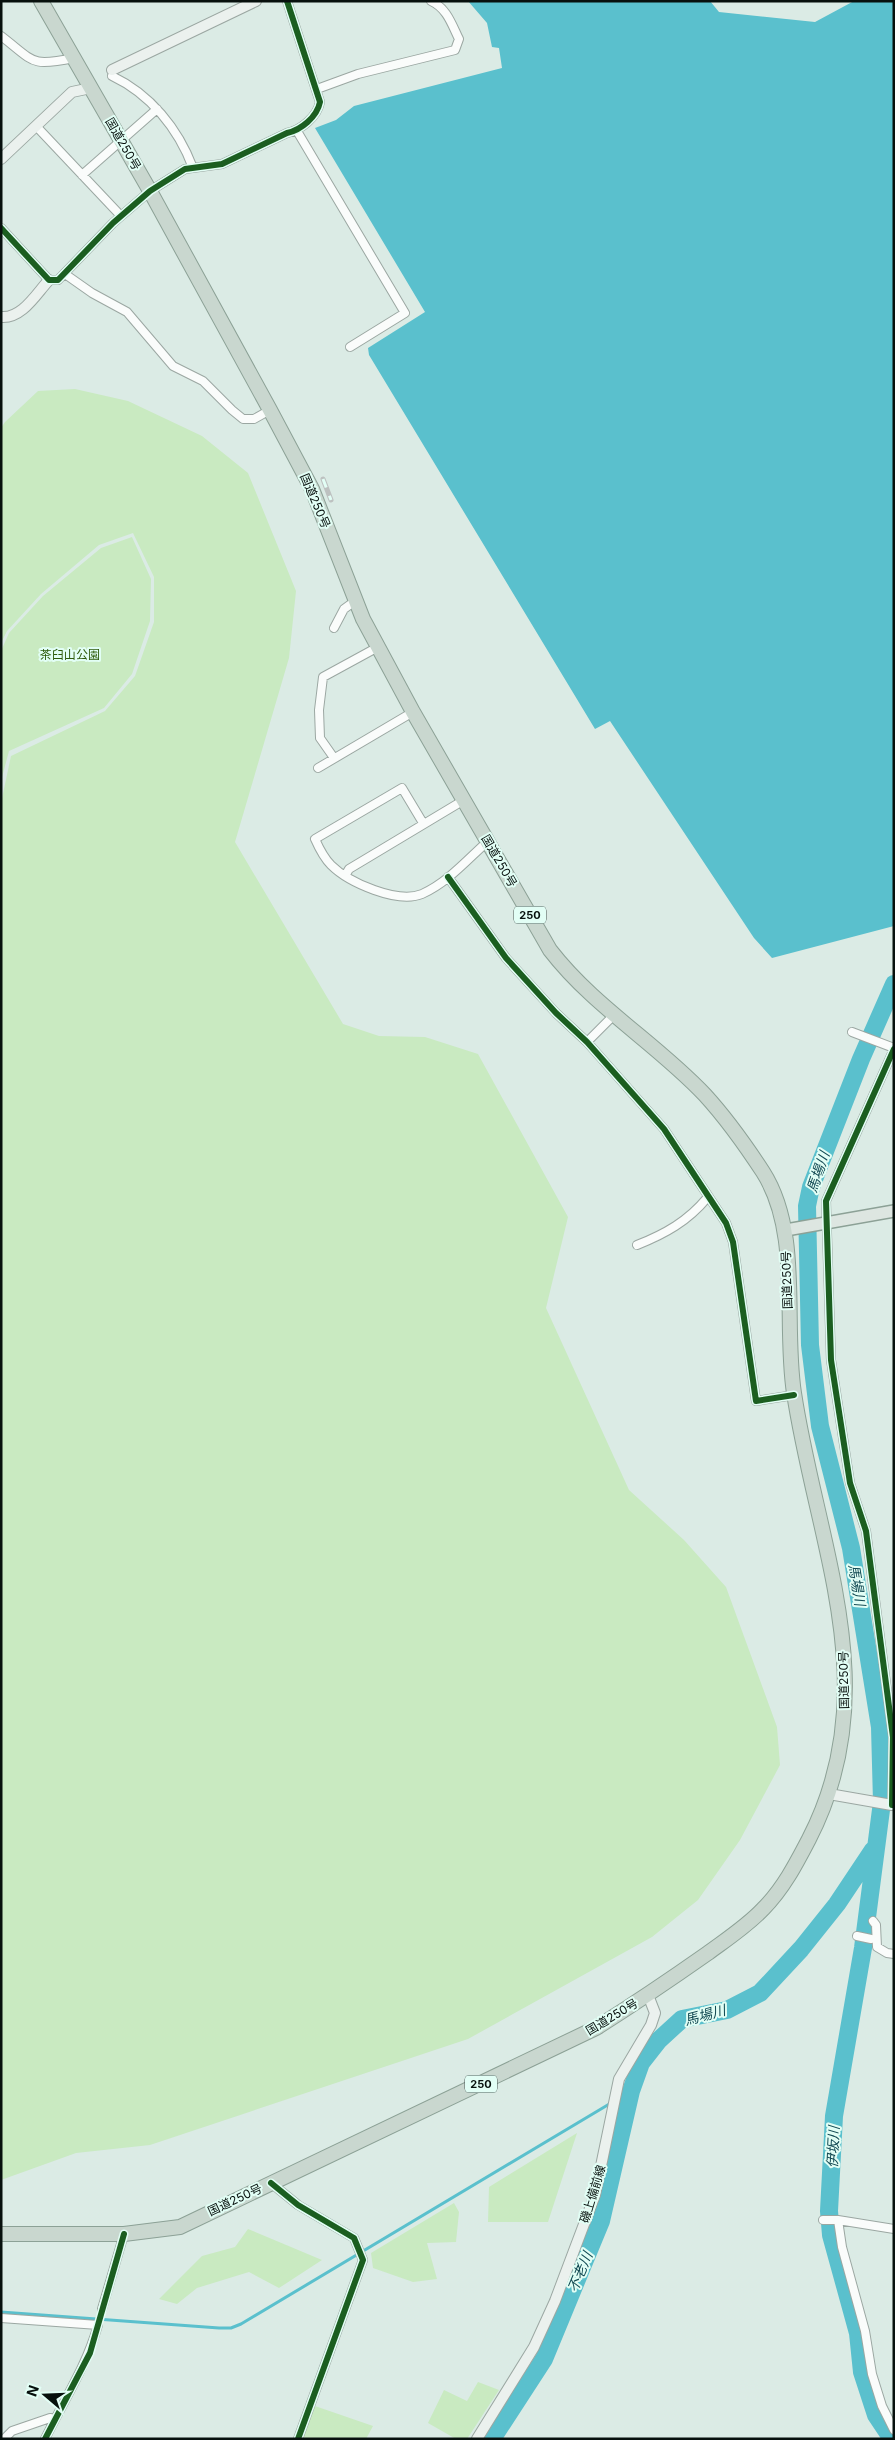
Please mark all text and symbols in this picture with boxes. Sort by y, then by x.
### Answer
street label: 国道250号 [102,115,144,173]
street label: 国道250号 [297,471,334,531]
park label: 茶臼山公園 [40,647,100,662]
street label: 国道250号 [478,832,520,890]
road number: 250 [514,906,546,924]
water label: 馬場川 [803,1147,833,1194]
street label: 国道250号 [778,1251,795,1309]
water label: 馬場川 [846,1563,869,1609]
street label: 国道250号 [835,1651,852,1709]
street label: 国道250号 [583,1995,641,2038]
water label: 馬場川 [682,2000,729,2028]
road number: 250 [465,2076,497,2092]
water label: 伊坂川 [823,2124,842,2168]
street label: 磯上備前線 [577,2163,608,2225]
street label: 国道250号 [205,2180,264,2219]
water label: 不老川 [564,2247,596,2294]
north arrow [20,2370,70,2420]
text: N [22,2383,42,2398]

